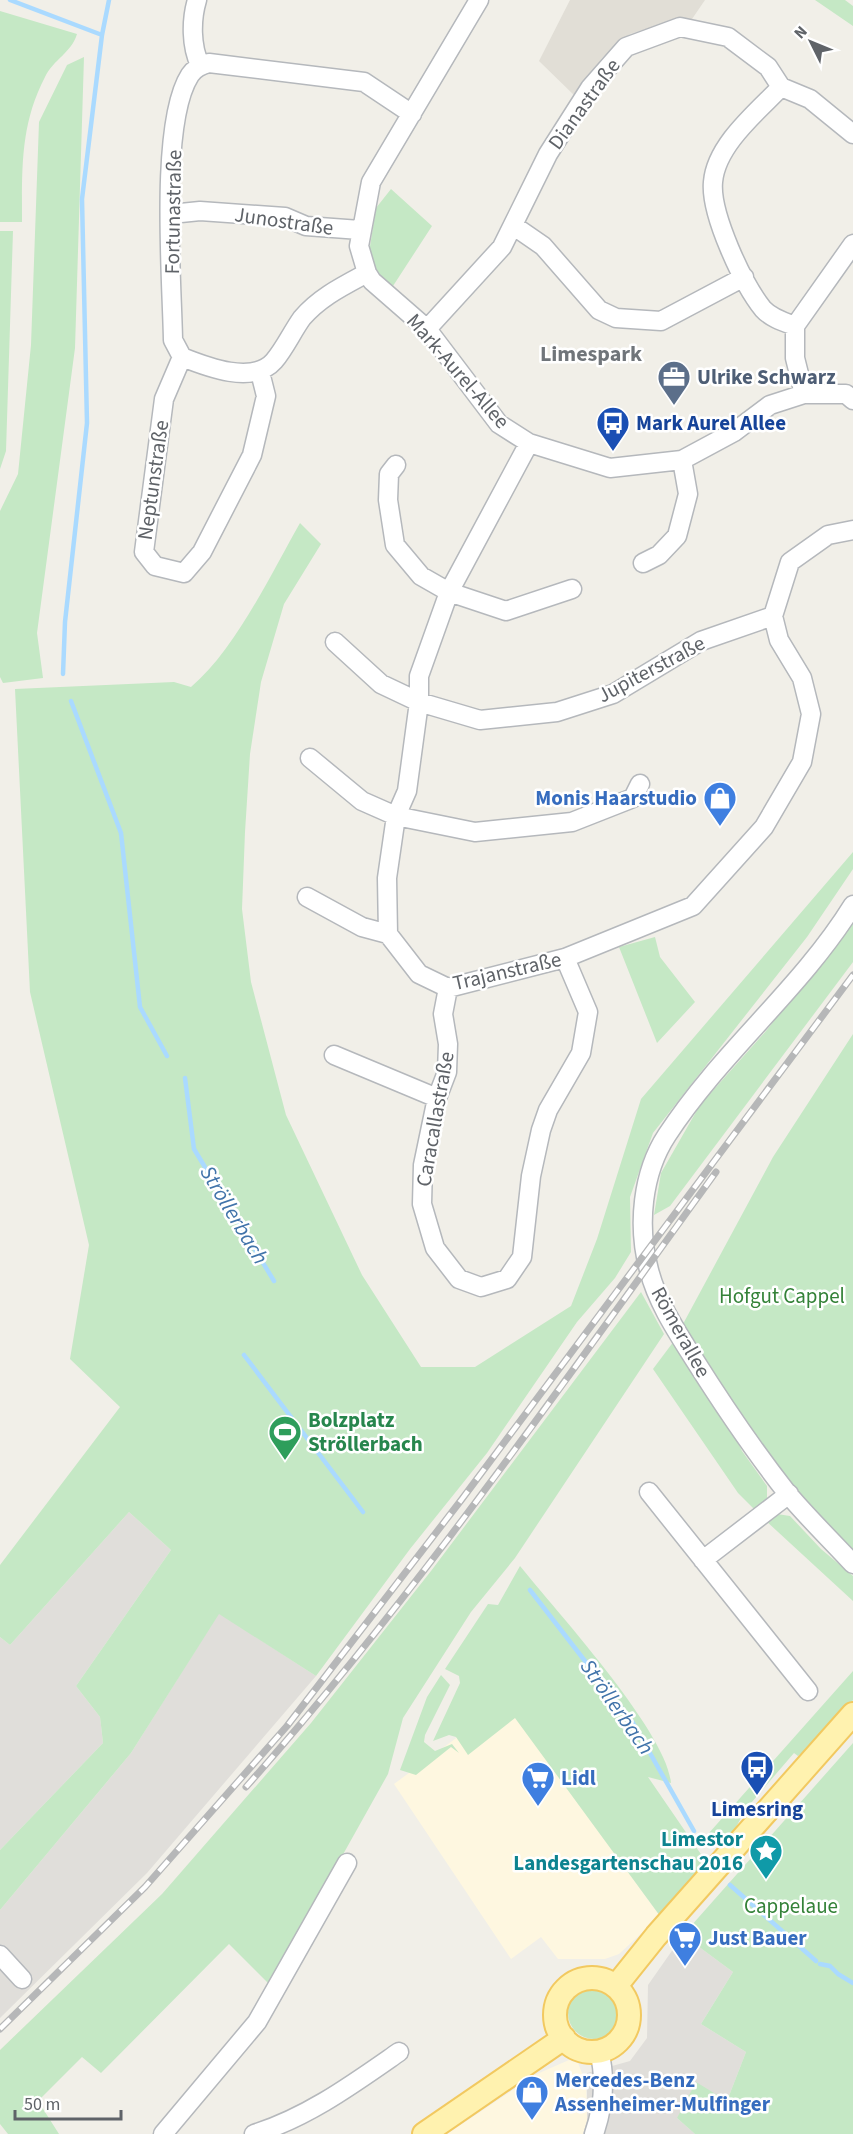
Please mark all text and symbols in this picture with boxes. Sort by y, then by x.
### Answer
north arrow [781,12,841,72]
text: N [789,21,812,44]
street label: Dianastraße [541,52,627,156]
street label: Fortunastraße [157,149,189,275]
street label: Junostraße [233,199,335,243]
street label: Mark-Aurel-Allee [399,307,517,435]
district label: Limespark [540,338,642,370]
office icon: Ulrike Schwarz [656,359,692,406]
place label: Ulrike Schwarz [697,362,836,392]
bus stop icon: Mark Aurel Allee [595,405,631,452]
place label: Mark Aurel Allee [636,408,786,438]
street label: Neptunstraße [130,418,176,542]
street label: Jupiterstraße [592,628,710,710]
shop icon: Monis Haarstudio [702,780,738,827]
place label: Monis Haarstudio [535,783,697,813]
street label: Trajanstraße [450,944,564,998]
street label: Caracallastraße [408,1049,462,1189]
water label: Ströllerbach [192,1159,276,1271]
street label: Römerallee [644,1281,718,1383]
park label: Hofgut Cappel [719,1281,845,1311]
place label: Bolzplatz Ströllerbach [308,1405,423,1459]
sports icon: Bolzplatz Ströllerbach [267,1414,303,1461]
water label: Ströllerbach [572,1653,662,1761]
bus stop icon: Limesring [739,1749,775,1796]
supermarket icon: Lidl [520,1760,556,1807]
place label: Lidl [561,1763,596,1793]
place label: Limesring [711,1794,803,1824]
place label: Limestor Landesgartenschau 2016 [513,1824,744,1878]
place icon: Limestor Landesgartenschau 2016 [748,1833,784,1880]
park label: Cappelaue [744,1891,838,1921]
supermarket icon: Just Bauer [667,1920,703,1967]
place label: Just Bauer [708,1923,807,1953]
place label: Mercedes-Benz Assenheimer-Mulfinger [554,2065,771,2119]
shop icon: Mercedes-Benz Assenheimer-Mulfinger [514,2074,550,2121]
scale bar [15,2083,122,2121]
text: 50 m [24,2092,60,2117]

